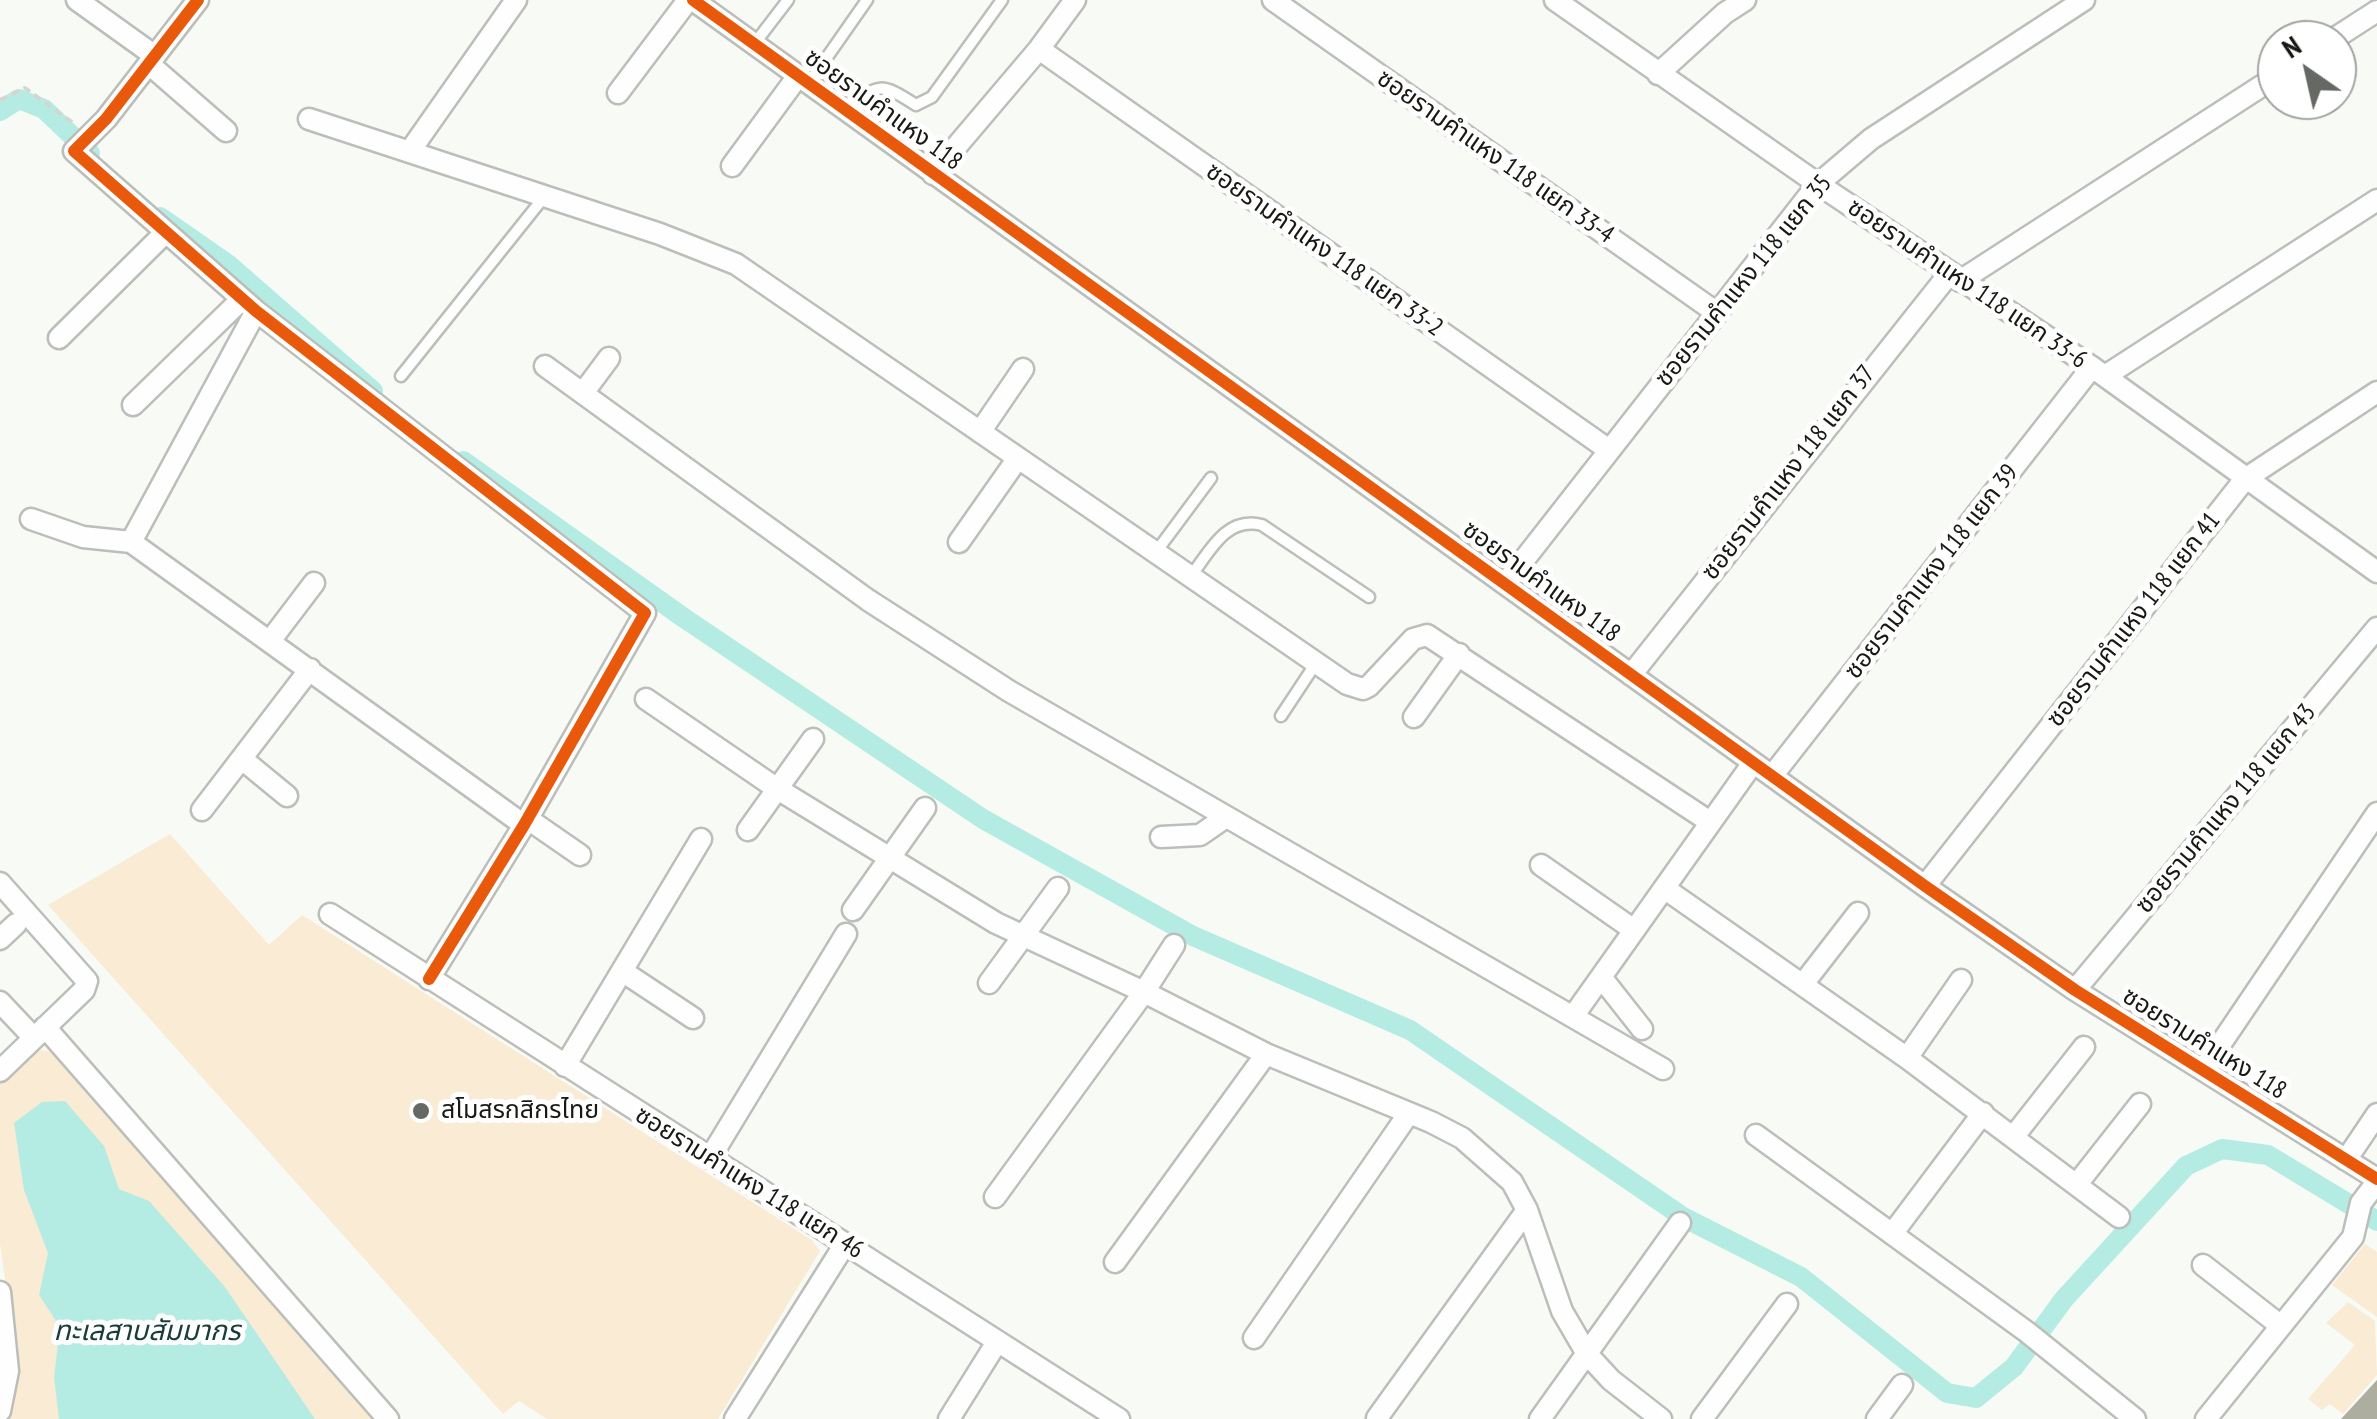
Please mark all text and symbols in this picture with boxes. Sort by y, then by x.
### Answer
north arrow [2257,20,2357,120]
text: N [2274,27,2308,66]
street label: ซอยรามคำแหง 118 [798,43,968,177]
street label: ซอยรามคำแหง 118 แยก 33-4 [1371,64,1619,250]
street label: ซอยรามคำแหง 118 แยก 33-2 [1200,157,1448,343]
street label: ซอยรามคำแหง 118 แยก 35 [1649,169,1839,393]
street label: ซอยรามคำแหง 118 แยก 33-6 [1841,193,2093,375]
street label: ซอยรามคำแหง 118 แยก 37 [1696,360,1882,586]
street label: ซอยรามคำแหง 118 แยก 39 [1839,459,2025,685]
street label: ซอยรามคำแหง 118 แยก 41 [2041,507,2227,733]
street label: ซอยรามคำแหง 118 [1456,515,1626,649]
street label: ซอยรามคำแหง 118 แยก 43 [2130,698,2322,920]
street label: ซอยรามคำแหง 118 [2116,982,2292,1106]
place label: สโมสรกสิกรไทย [441,1096,599,1126]
marker: สโมสรกสิกรไทย [410,1100,432,1122]
street label: ซอยรามคำแหง 118 แยก 46 [629,1100,869,1266]
water label: ทะเลสาบสัมมากร [53,1315,241,1349]

